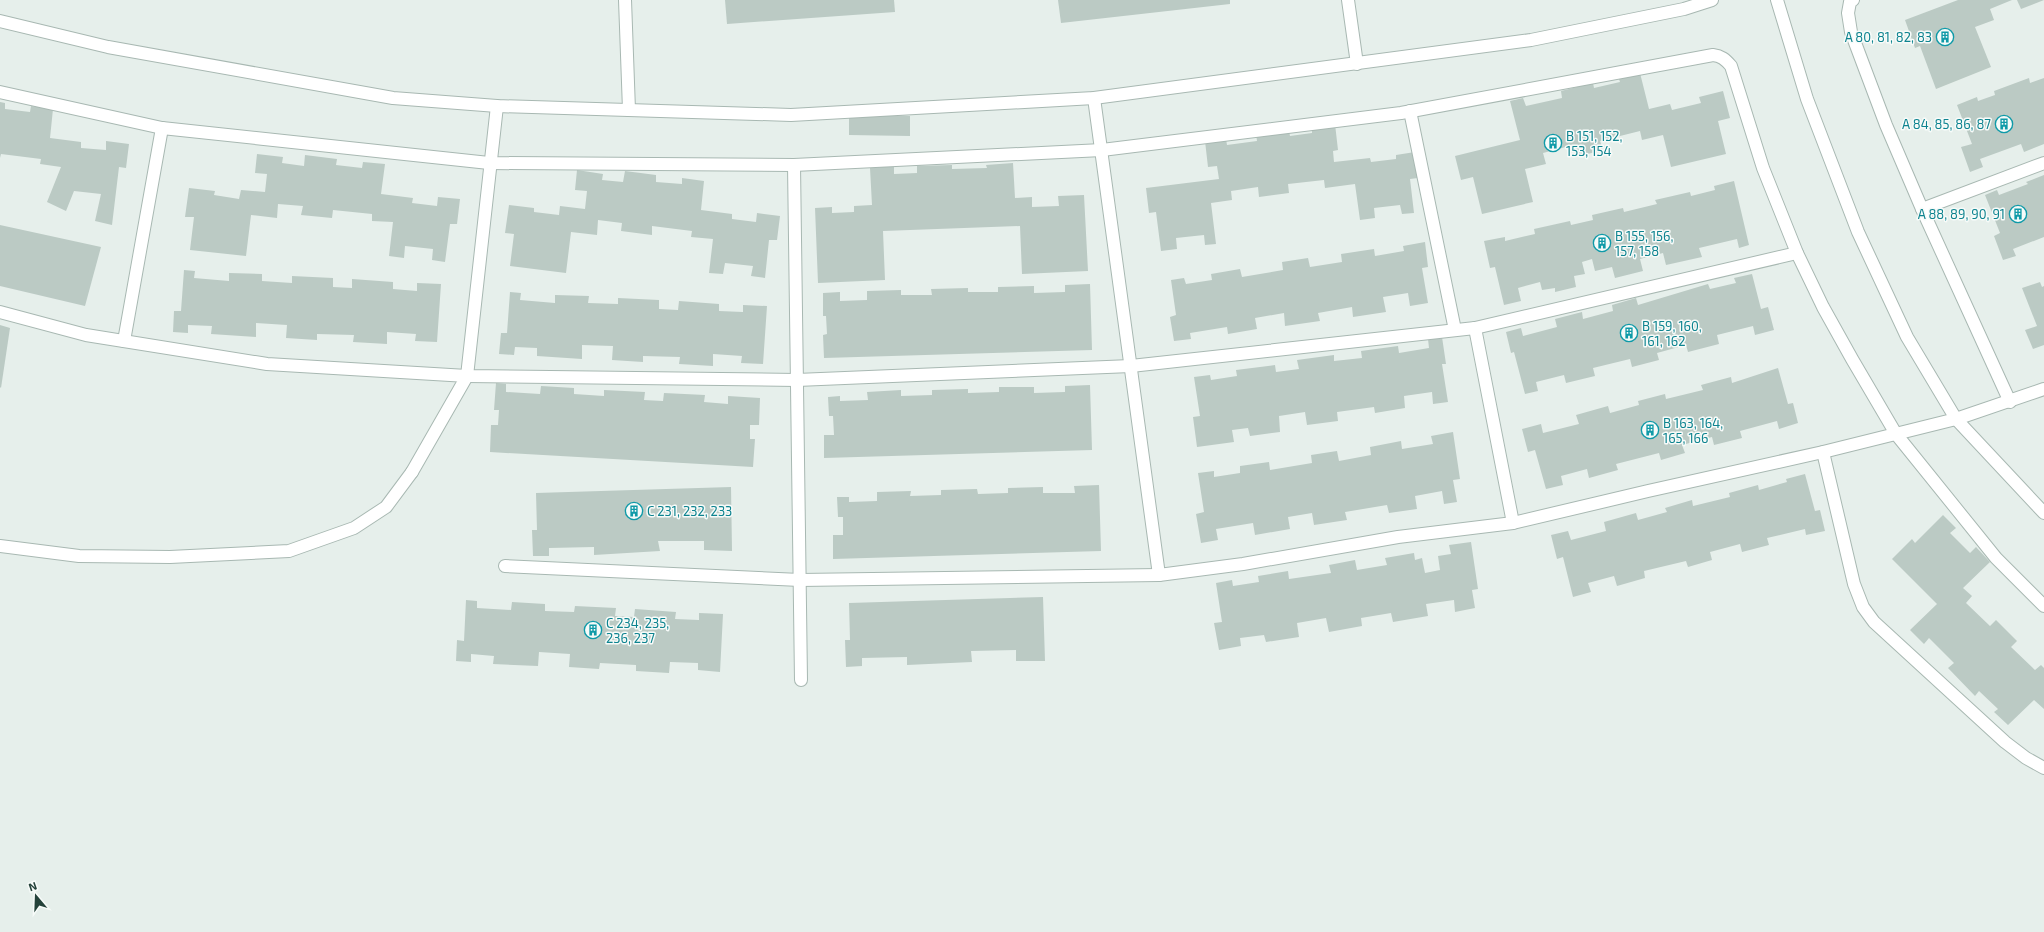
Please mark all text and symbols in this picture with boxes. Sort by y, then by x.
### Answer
building icon: A 80, 81, 82, 83 [1935,27,1955,47]
place label: A 80, 81, 82, 83 [1845,29,1932,45]
building icon: A 84, 85, 86, 87 [1994,114,2014,134]
place label: A 84, 85, 86, 87 [1902,116,1991,132]
place label: B 151, 152, 153, 154 [1566,128,1623,159]
building icon: B 151, 152, 153, 154 [1543,133,1563,153]
building icon: A 88, 89, 90, 91 [2008,204,2028,224]
place label: A 88, 89, 90, 91 [1918,206,2005,222]
place label: B 155, 156, 157, 158 [1615,228,1674,259]
building icon: B 155, 156, 157, 158 [1592,233,1612,253]
place label: B 159, 160, 161, 162 [1642,318,1702,349]
building icon: B 159, 160, 161, 162 [1619,323,1639,343]
place label: B 163, 164, 165, 166 [1663,415,1723,446]
building icon: B 163, 164, 165, 166 [1640,420,1660,440]
building icon: C 231, 232, 233 [624,501,644,521]
place label: C 231, 232, 233 [647,503,732,519]
place label: C 234, 235, 236, 237 [606,615,669,646]
building icon: C 234, 235, 236, 237 [583,620,603,640]
north arrow [16,876,56,916]
text: N [27,879,39,894]

